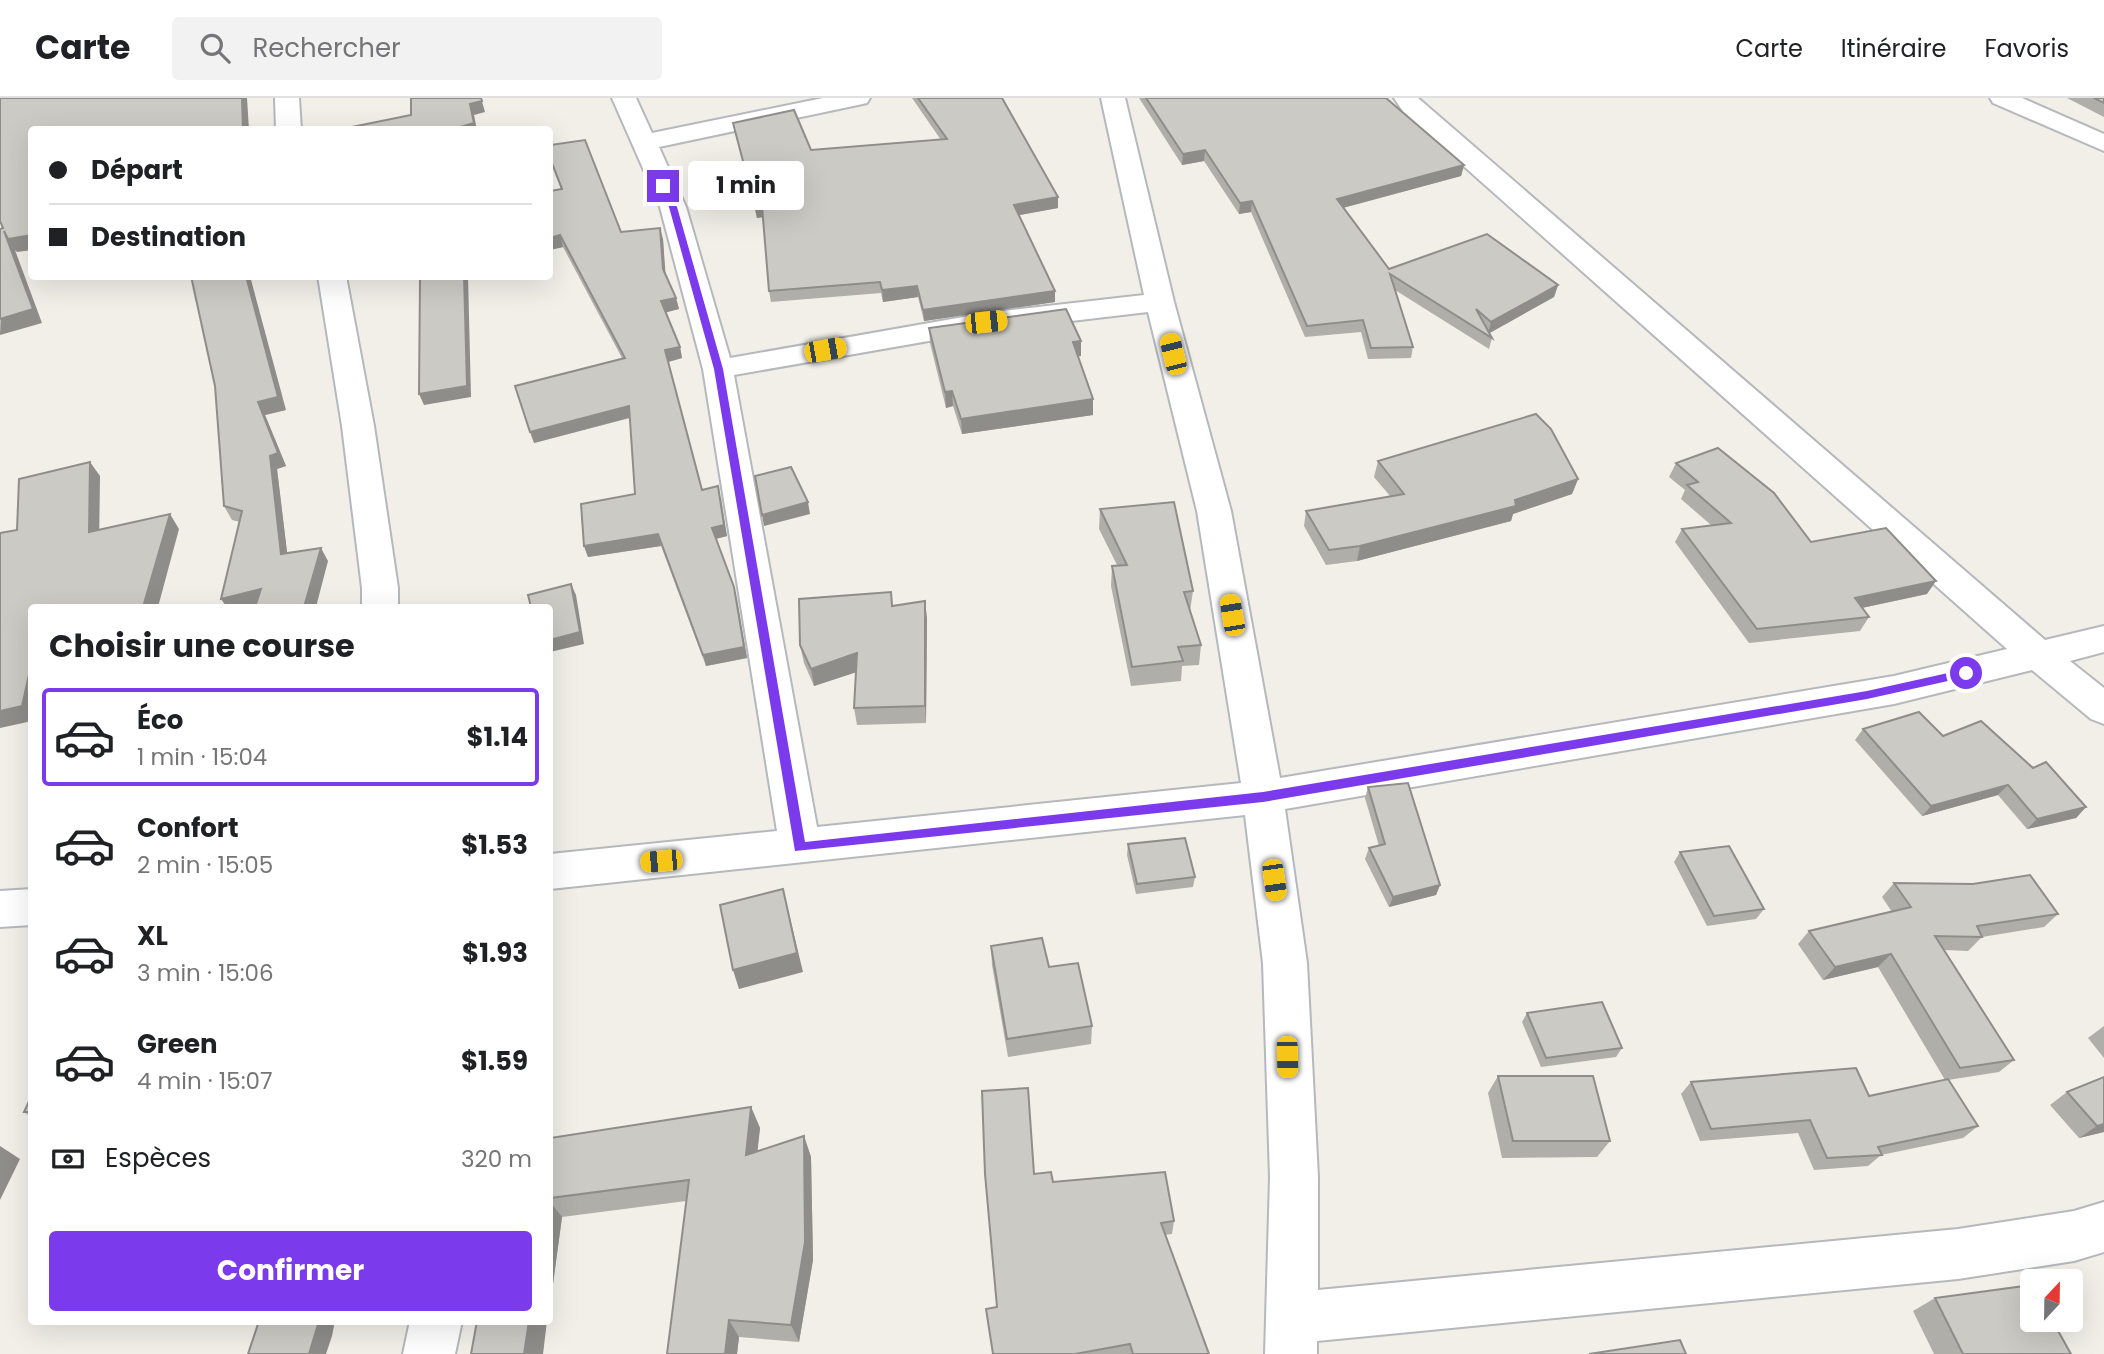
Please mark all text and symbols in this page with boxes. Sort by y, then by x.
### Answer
search box [172,17,662,80]
text: Carte [35,24,130,71]
icon: search [196,29,234,67]
text: Rechercher [252,30,401,66]
text: Carte [1735,32,1803,65]
text: Itinéraire [1841,32,1946,65]
text: Favoris [1984,32,2069,65]
text: Départ [91,152,183,188]
callout: 1 min [688,162,803,210]
text: 1 min [716,169,776,201]
route end [647,170,679,202]
text: Destination [91,219,246,255]
car [965,309,1008,335]
car [1158,331,1189,377]
car [803,336,848,364]
car [1219,592,1246,638]
text: Choisir une course [49,623,355,668]
route start [1950,657,1982,689]
text: Éco [137,702,183,738]
icon: car [53,706,116,769]
text: $1.14 [466,719,528,755]
text: 1 min · 15:04 [137,741,267,773]
text: Confort [137,810,239,846]
icon: car [53,814,116,877]
text: $1.53 [461,827,528,863]
text: 2 min · 15:05 [137,849,273,881]
car [640,849,683,873]
car [1261,858,1288,902]
text: XL [137,918,168,954]
icon: car [53,922,116,985]
text: $1.93 [462,935,528,971]
text: 3 min · 15:06 [137,957,274,989]
text: Green [137,1026,218,1062]
icon: car [53,1030,116,1093]
car [1277,1036,1298,1078]
text: $1.59 [461,1043,528,1079]
text: 4 min · 15:07 [137,1065,273,1097]
icon: cash [49,1140,87,1178]
text: Espèces [105,1140,211,1176]
text: 320 m [461,1143,532,1175]
button: Confirmer [49,1231,532,1311]
north arrow [2020,1269,2082,1332]
map controls [2020,1269,2083,1332]

